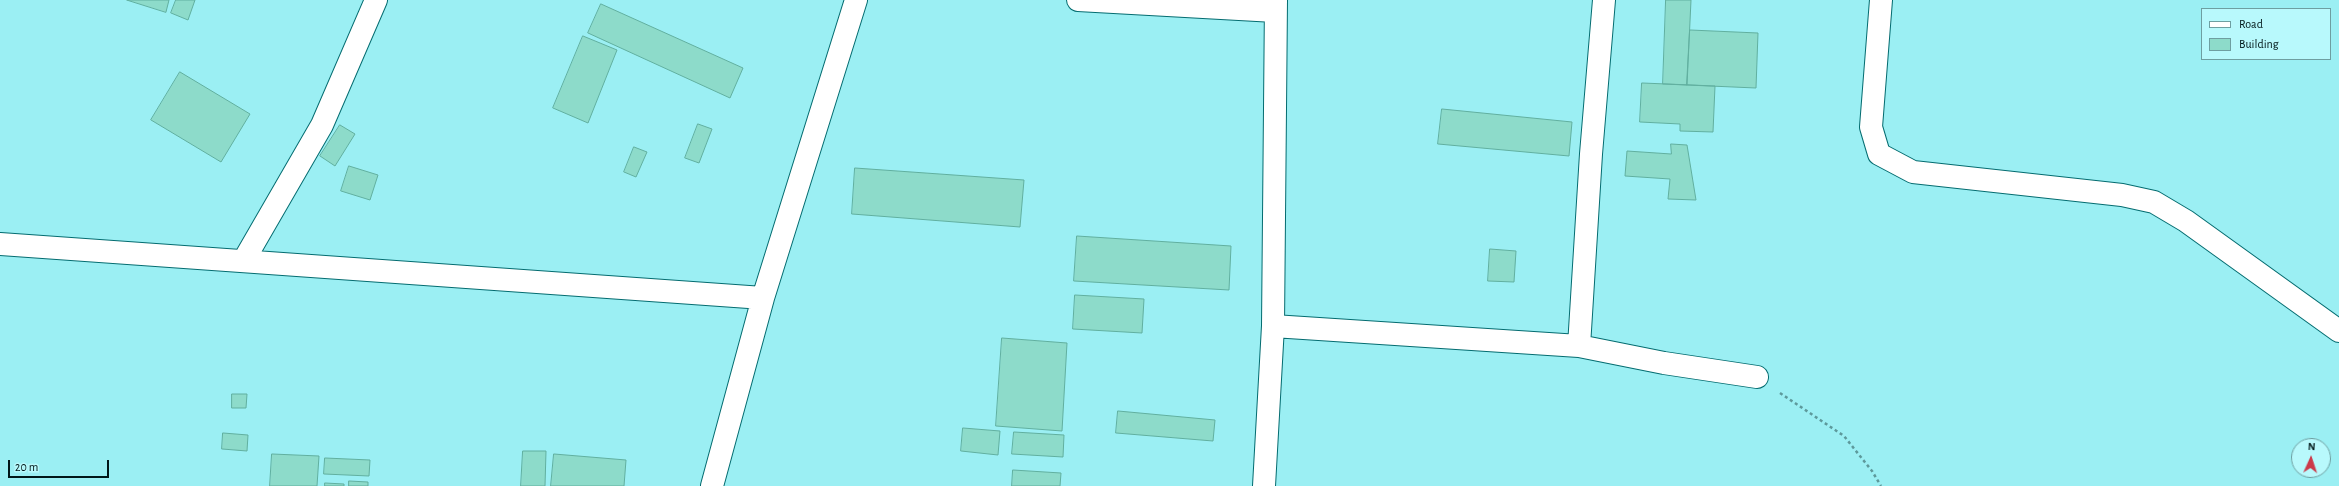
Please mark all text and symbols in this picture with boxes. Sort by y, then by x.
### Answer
legend [2201,8,2331,60]
text: Road [2239,18,2263,30]
text: Building [2239,38,2279,50]
north arrow [2291,438,2331,478]
text: N [2307,441,2316,452]
scale bar [10,452,111,478]
text: 20 m [15,461,38,473]

